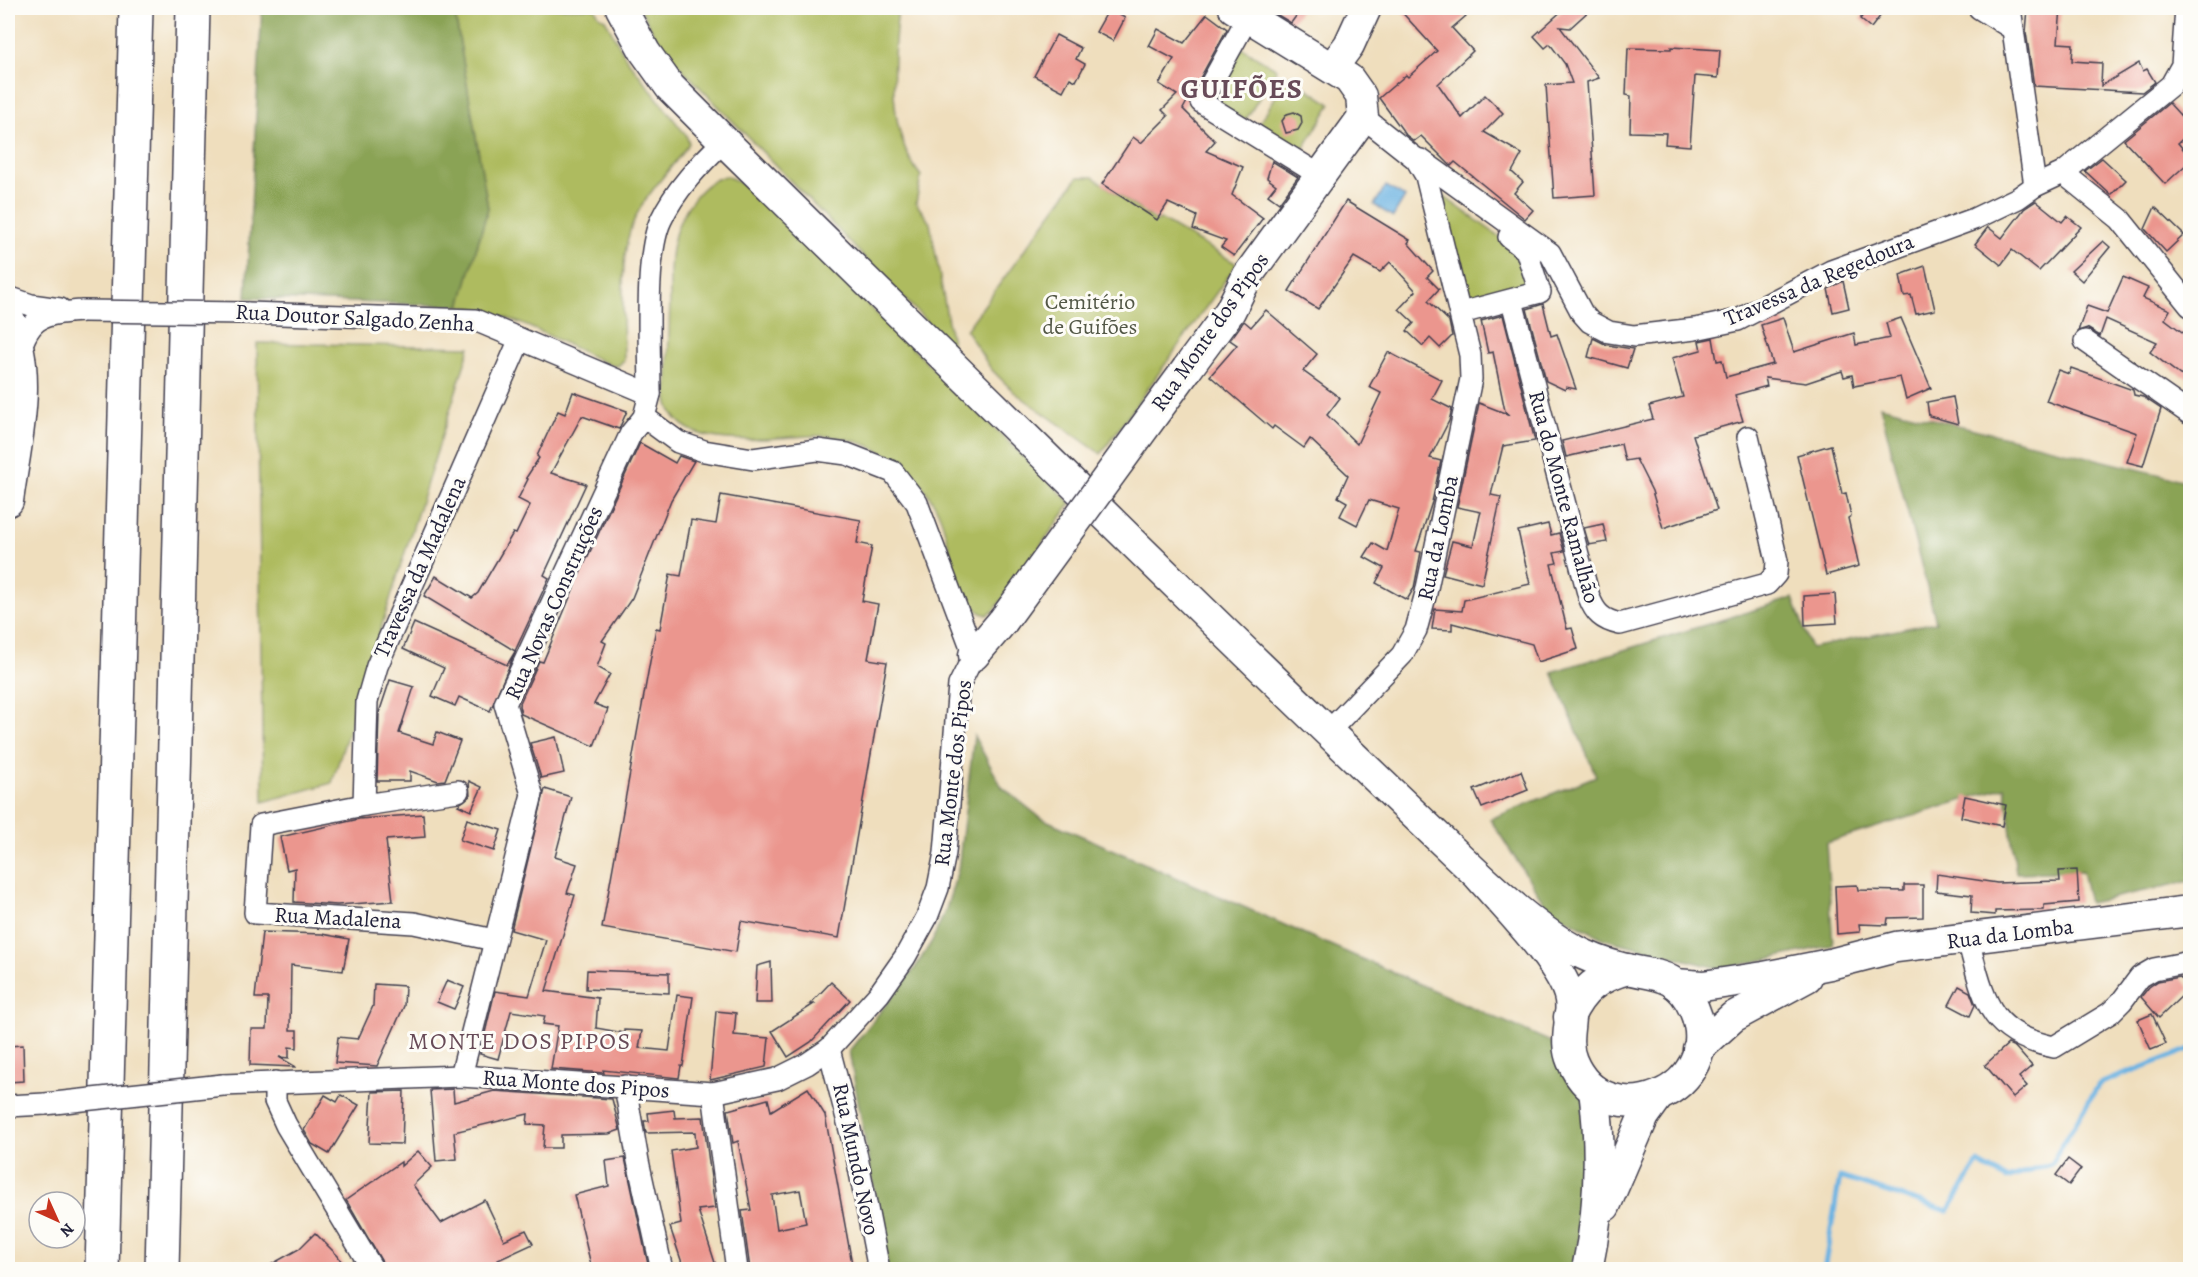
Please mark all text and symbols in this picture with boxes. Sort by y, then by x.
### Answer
district label: GUIFÕES [1181,70,1303,108]
street label: Travessa da Regedoura [1719,226,1919,334]
street label: Rua Monte dos Pipos [1144,247,1276,417]
park label: Cemitério de Guifões [1043,287,1137,342]
street label: Rua Doutor Salgado Zenha [235,297,476,339]
street label: Rua do Monte Ramalhão [1521,387,1607,607]
street label: Travessa da Madalena [367,471,474,662]
street label: Rua da Lomba [1410,472,1466,604]
street label: Rua Novas Construções [498,501,610,705]
street label: Rua Monte dos Pipos [927,678,979,868]
street label: Rua Madalena [274,900,403,936]
street label: Rua da Lomba [1945,911,2076,957]
district label: MONTE DOS PIPOS [408,1025,632,1057]
street label: Rua Monte dos Pipos [481,1062,671,1106]
street label: Rua Mundo Novo [825,1080,887,1238]
north arrow [27,1190,87,1250]
text: N [55,1218,79,1242]

